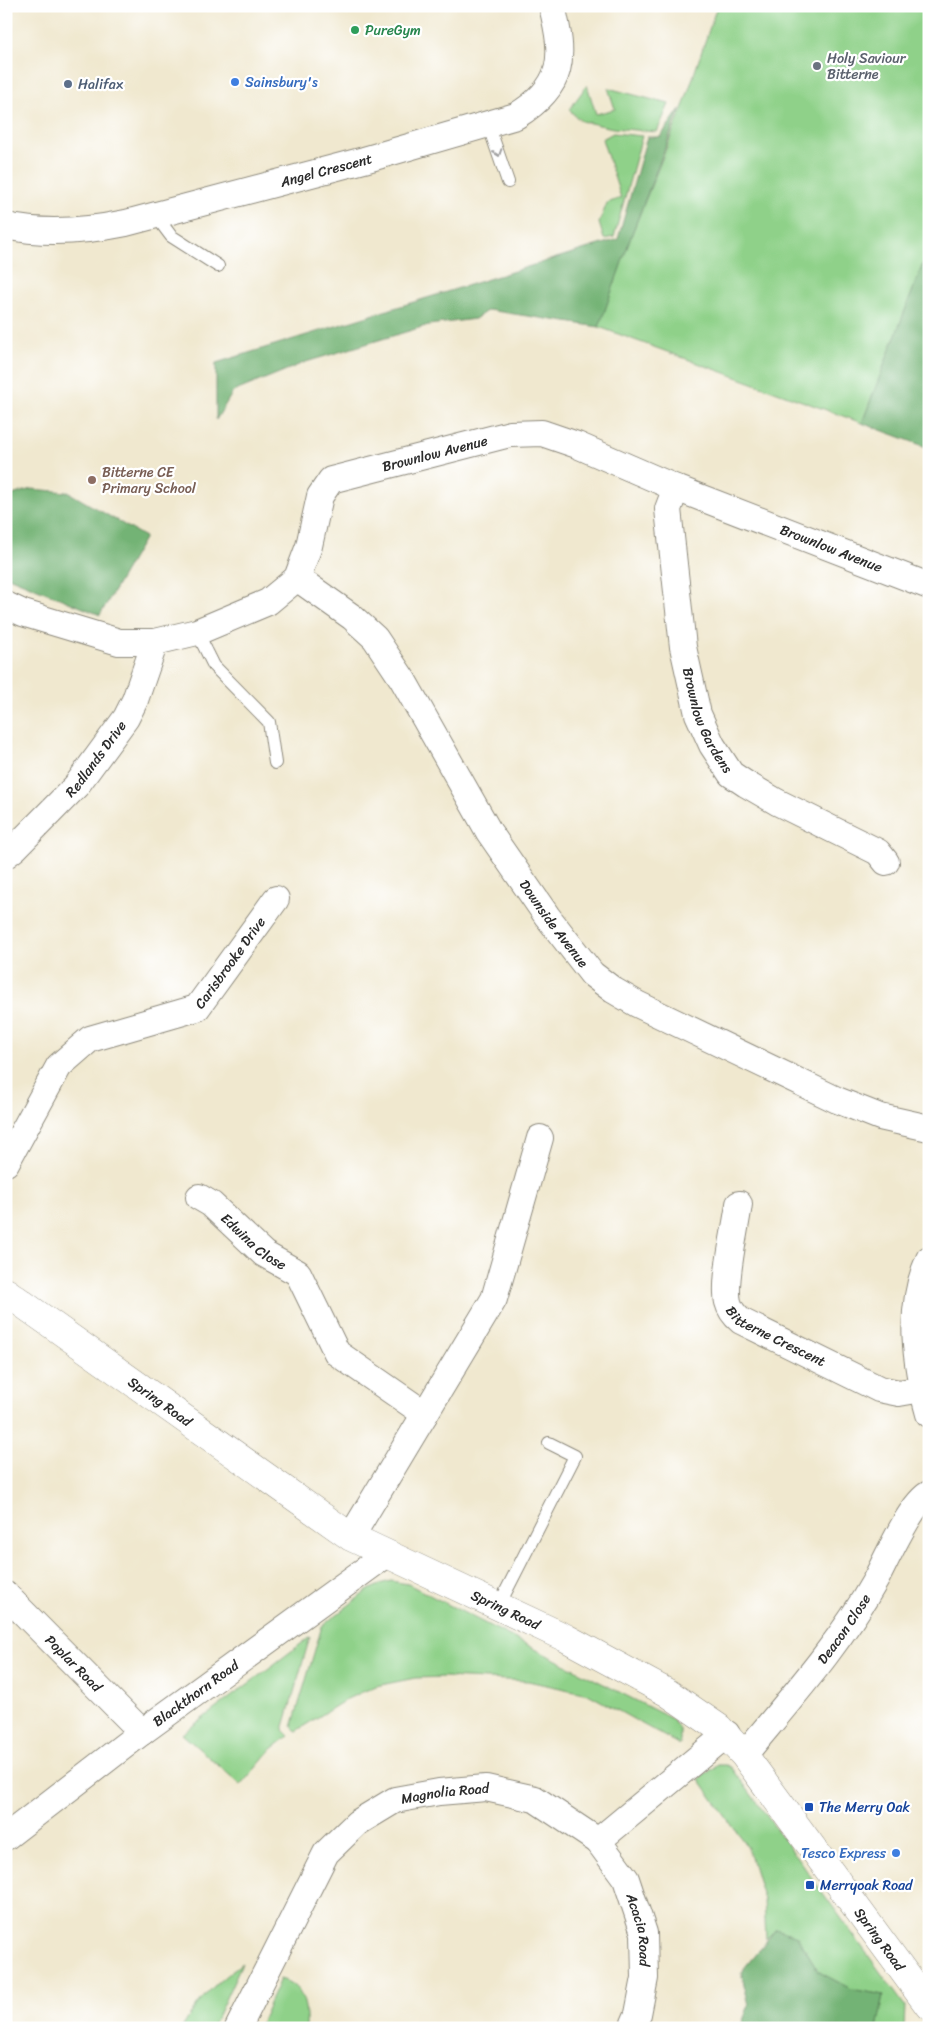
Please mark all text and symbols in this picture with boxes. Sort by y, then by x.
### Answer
place label: PureGym [365,18,421,43]
marker: PureGym [349,24,361,36]
place label: Holy Saviour Bitterne [827,46,907,87]
marker: Holy Saviour Bitterne [811,60,823,72]
place label: Sainsbury's [245,70,318,95]
place label: Halifax [78,72,124,97]
marker: Sainsbury's [229,76,241,88]
marker: Halifax [62,78,74,90]
street label: Angel Crescent [276,146,375,194]
one-way arrow [492,149,502,157]
street label: Brownlow Avenue [379,428,490,479]
place label: Bitterne CE Primary School [102,460,197,501]
marker: Bitterne CE Primary School [86,474,98,486]
street label: Brownlow Avenue [776,517,886,579]
street label: Brownlow Gardens [675,665,740,778]
street label: Redlands Drive [59,715,133,803]
street label: Downside Avenue [513,874,595,973]
street label: Carisbrooke Drive [188,911,272,1014]
street label: Edwina Close [215,1207,291,1277]
street label: Bitterne Crescent [719,1301,830,1373]
street label: Spring Road [123,1370,199,1434]
street label: Spring Road [467,1583,546,1637]
street label: Deacon Close [810,1589,877,1670]
street label: Poplar Road [39,1628,109,1699]
street label: Blackthorn Road [147,1652,245,1733]
street label: Magnolia Road [399,1775,492,1811]
place label: The Merry Oak [819,1795,911,1820]
marker: The Merry Oak [803,1801,815,1813]
place label: Tesco Express [801,1841,887,1866]
marker: Tesco Express [890,1847,902,1859]
place label: Merryoak Road [820,1873,914,1898]
marker: Merryoak Road [804,1879,816,1891]
street label: Acacia Road [619,1889,657,1968]
street label: Spring Road [848,1902,913,1978]

